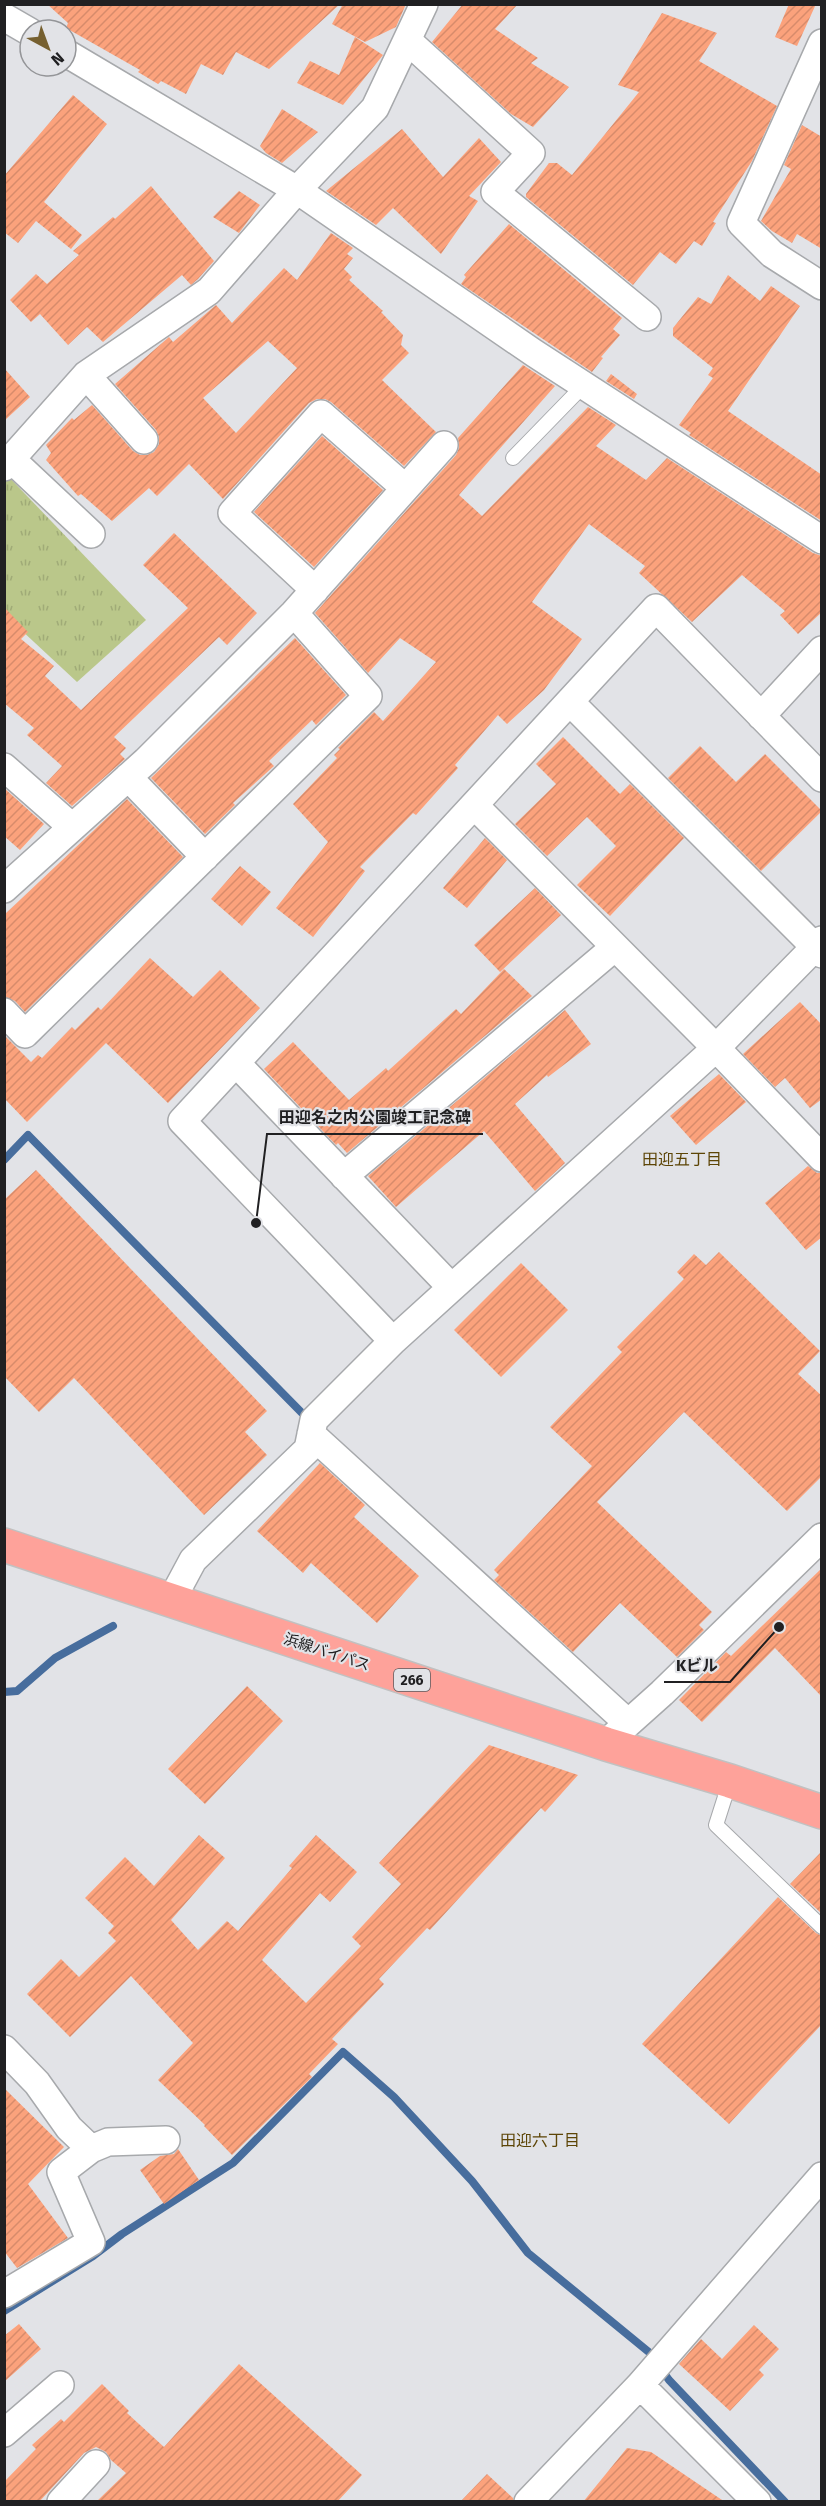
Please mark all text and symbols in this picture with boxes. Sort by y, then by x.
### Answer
north arrow [18,18,78,78]
text: N [47,48,68,70]
callout: 田迎名之内公園竣工記念碑 [267,1100,483,1134]
text: 田迎名之内公園竣工記念碑 [279,1108,471,1127]
district label: 田迎五丁目 [642,1150,722,1169]
street label: 浜線バイパス [282,1630,372,1674]
callout: Kビル [664,1648,730,1682]
text: Kビル [676,1656,718,1675]
road number: 266 [394,1669,430,1691]
district label: 田迎六丁目 [500,2131,580,2150]

